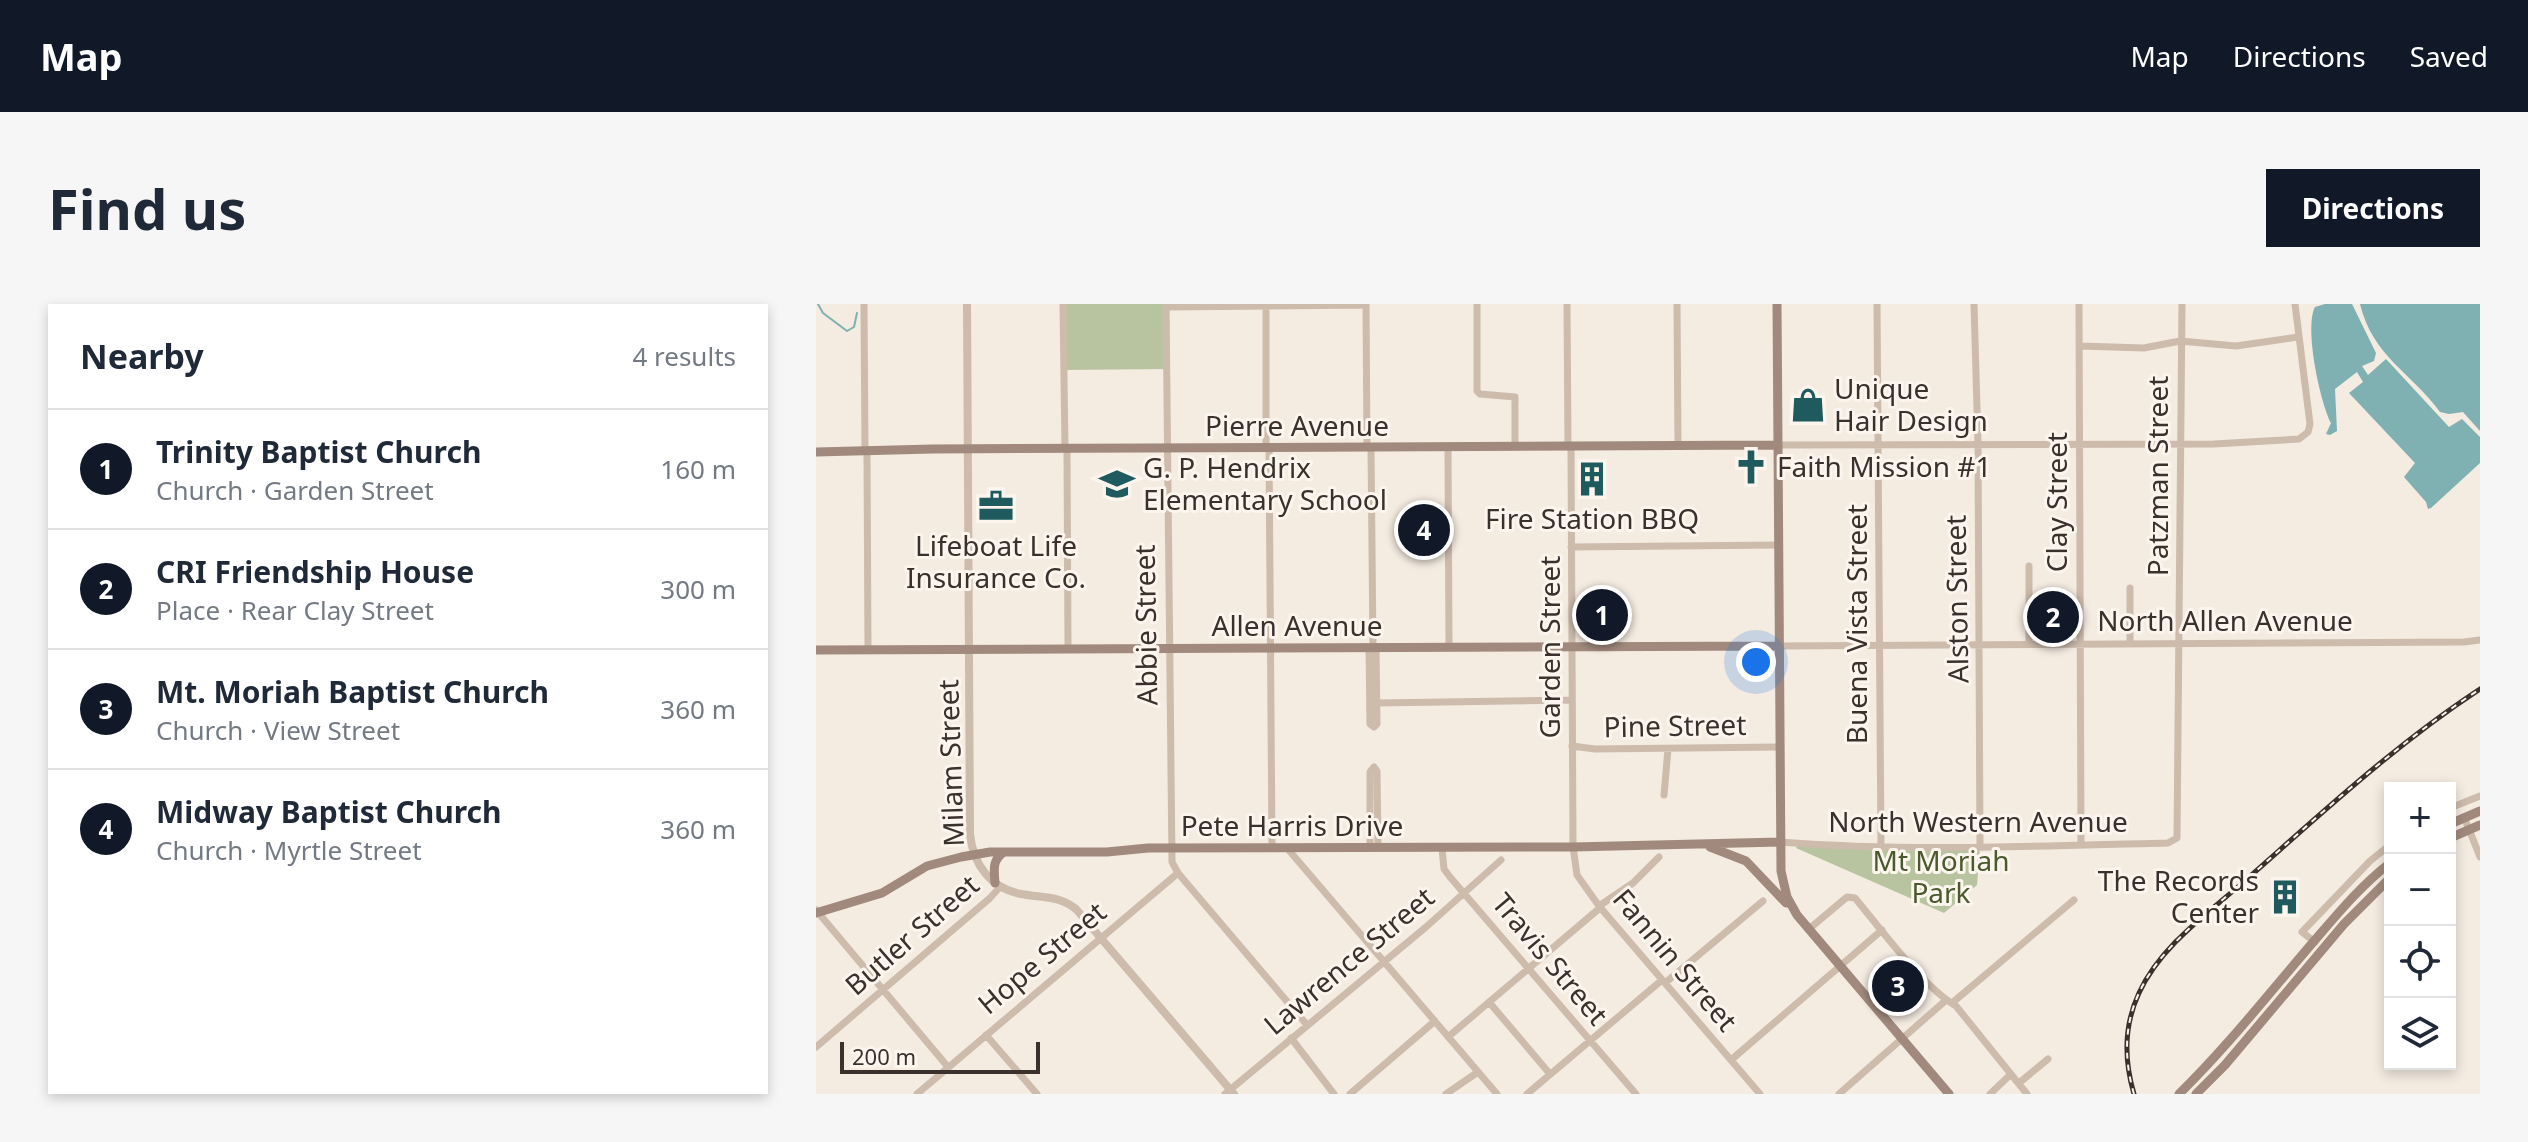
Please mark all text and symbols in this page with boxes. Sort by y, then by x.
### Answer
text: Map [40,30,123,82]
text: Map [2130,37,2189,75]
text: Directions [2233,37,2366,75]
text: Saved [2410,37,2488,75]
button: Directions [2266,169,2480,247]
text: Find us [48,170,246,246]
text: Nearby [80,333,204,379]
text: 4 results [632,338,736,374]
place label: Unique Hair Design [1834,369,1988,439]
street label: Patzman Street [2138,376,2176,576]
shop icon: Unique Hair Design [1789,386,1827,424]
street label: Pierre Avenue [1205,406,1389,444]
text: Trinity Baptist Church [156,431,481,472]
street label: Clay Street [2037,432,2075,572]
place label: Faith Mission #1 [1777,447,1991,485]
place label: G. P. Hendrix Elementary School [1143,448,1387,518]
church icon: Faith Mission #1 [1732,448,1770,486]
text: 1 [99,451,113,487]
text: 160 m [660,451,736,487]
building icon: Fire Station BBQ [1573,460,1611,498]
school or university icon: G. P. Hendrix Elementary School [1098,465,1136,503]
text: Church · Garden Street [156,472,434,508]
office icon: Lifeboat Life Insurance Co. [977,487,1015,525]
place label: Fire Station BBQ [1485,499,1699,537]
pin: 4 [1398,500,1450,560]
street label: Buena Vista Street [1837,504,1875,744]
street label: Alston Street [1936,515,1976,684]
place label: Lifeboat Life Insurance Co. [906,526,1086,596]
street label: Abbie Street [1125,544,1165,706]
text: CRI Friendship House [156,551,474,592]
street label: Garden Street [1530,556,1568,738]
text: 2 [99,571,113,607]
text: 300 m [660,571,736,607]
pin: 1 [1576,585,1628,645]
pin: 2 [2027,587,2079,647]
text: Place · Rear Clay Street [156,592,434,628]
street label: North Allen Avenue [2097,601,2353,639]
street label: Allen Avenue [1211,606,1383,644]
your location [1736,642,1776,682]
text: Mt. Moriah Baptist Church [156,671,549,712]
street label: Milam Street [928,679,972,847]
text: 3 [99,691,113,727]
text: 360 m [660,691,736,727]
street label: Pine Street [1603,705,1747,745]
text: Church · View Street [156,712,400,748]
map controls [2384,782,2456,1070]
button: + [2384,782,2456,854]
text: Midway Baptist Church [156,791,502,832]
street label: North Western Avenue [1828,802,2128,840]
street label: Pete Harris Drive [1181,806,1403,844]
text: 4 [99,811,113,847]
text: 360 m [660,811,736,847]
text: Church · Myrtle Street [156,832,422,868]
park label: Mt Moriah Park [1873,841,2009,911]
button: − [2384,854,2456,926]
place label: The Records Center [2098,861,2259,931]
street label: Butler Street [836,866,986,1003]
street label: Lawrence Street [1255,878,1441,1043]
building icon: The Records Center [2266,878,2304,916]
street label: Fannin Street [1605,880,1747,1039]
street label: Travis Street [1484,884,1617,1032]
street label: Hope Street [969,892,1113,1022]
button: locate [2384,926,2456,998]
pin: 3 [1872,956,1924,1016]
button: layers [2384,998,2456,1070]
scale bar [840,1038,1040,1074]
text: 200 m [852,1041,916,1071]

